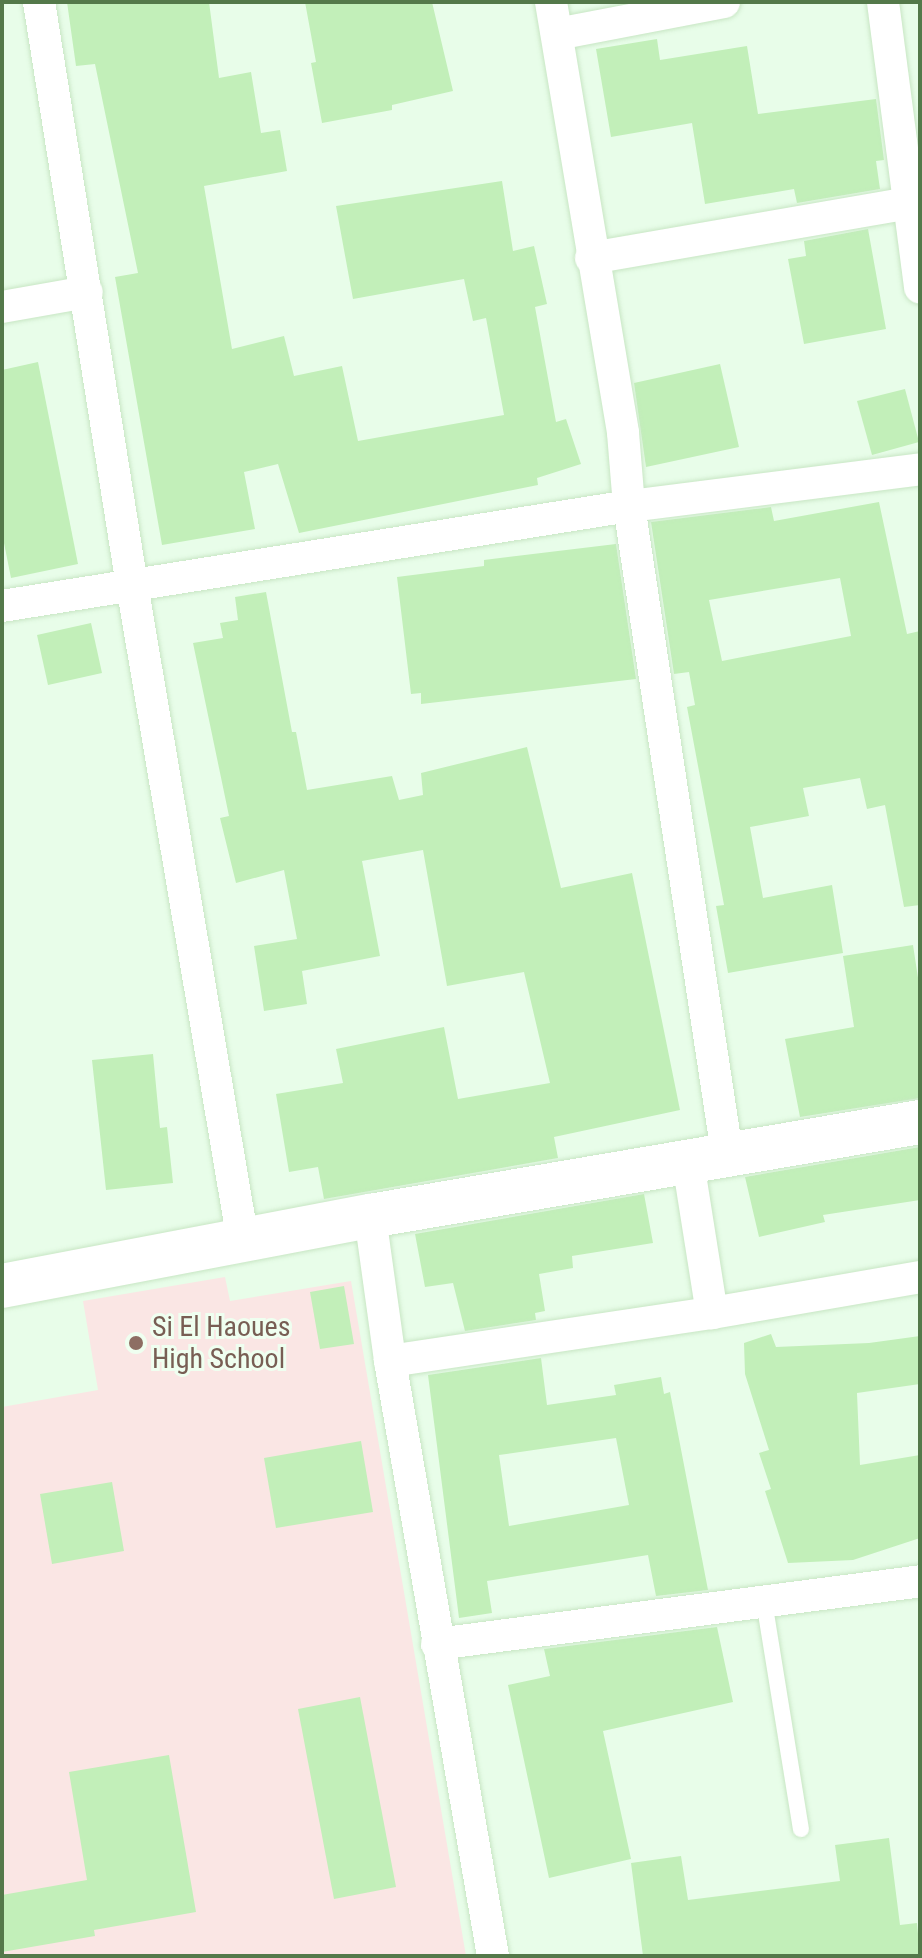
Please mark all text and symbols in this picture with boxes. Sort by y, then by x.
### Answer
place label: Si El Haoues High School [152,1310,290,1376]
marker: Si El Haoues High School [127,1334,145,1352]

